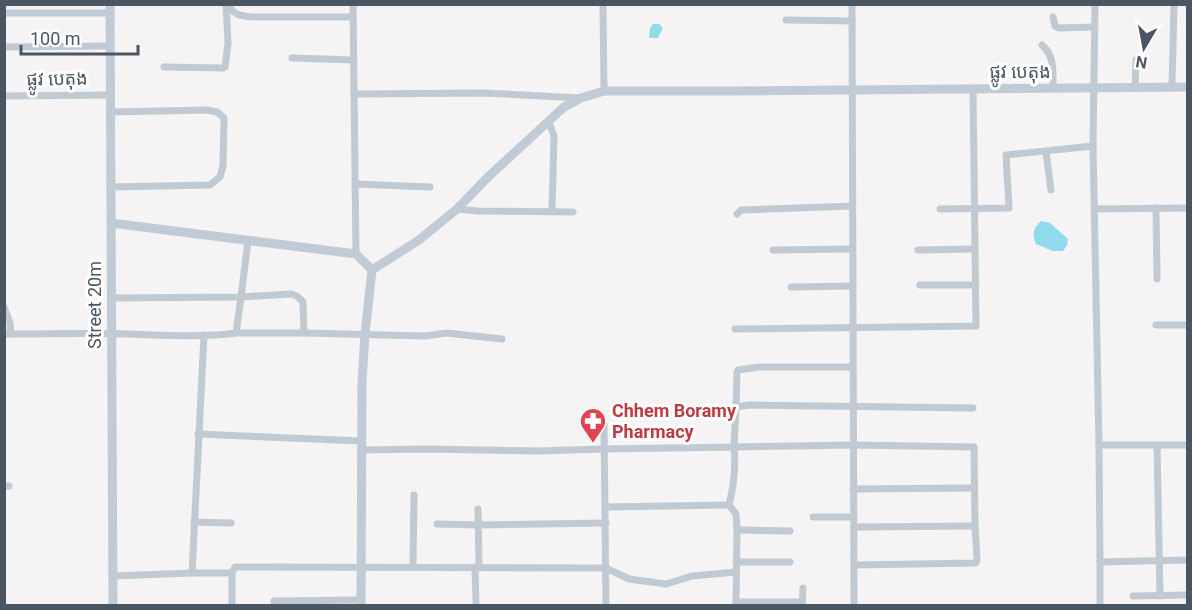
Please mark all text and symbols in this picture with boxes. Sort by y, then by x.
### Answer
scale bar [21,18,138,56]
north arrow [1114,18,1174,78]
text: 100 m [30,28,81,49]
text: N [1134,52,1149,73]
street label: ផ្លូវ បេតុង [989,61,1051,88]
street label: ផ្លូវ បេតុង [26,67,88,96]
street label: Street 20m [84,261,105,349]
place label: Chhem Boramy Pharmacy [612,400,737,442]
pharmacy icon: Chhem Boramy Pharmacy [578,406,608,444]

